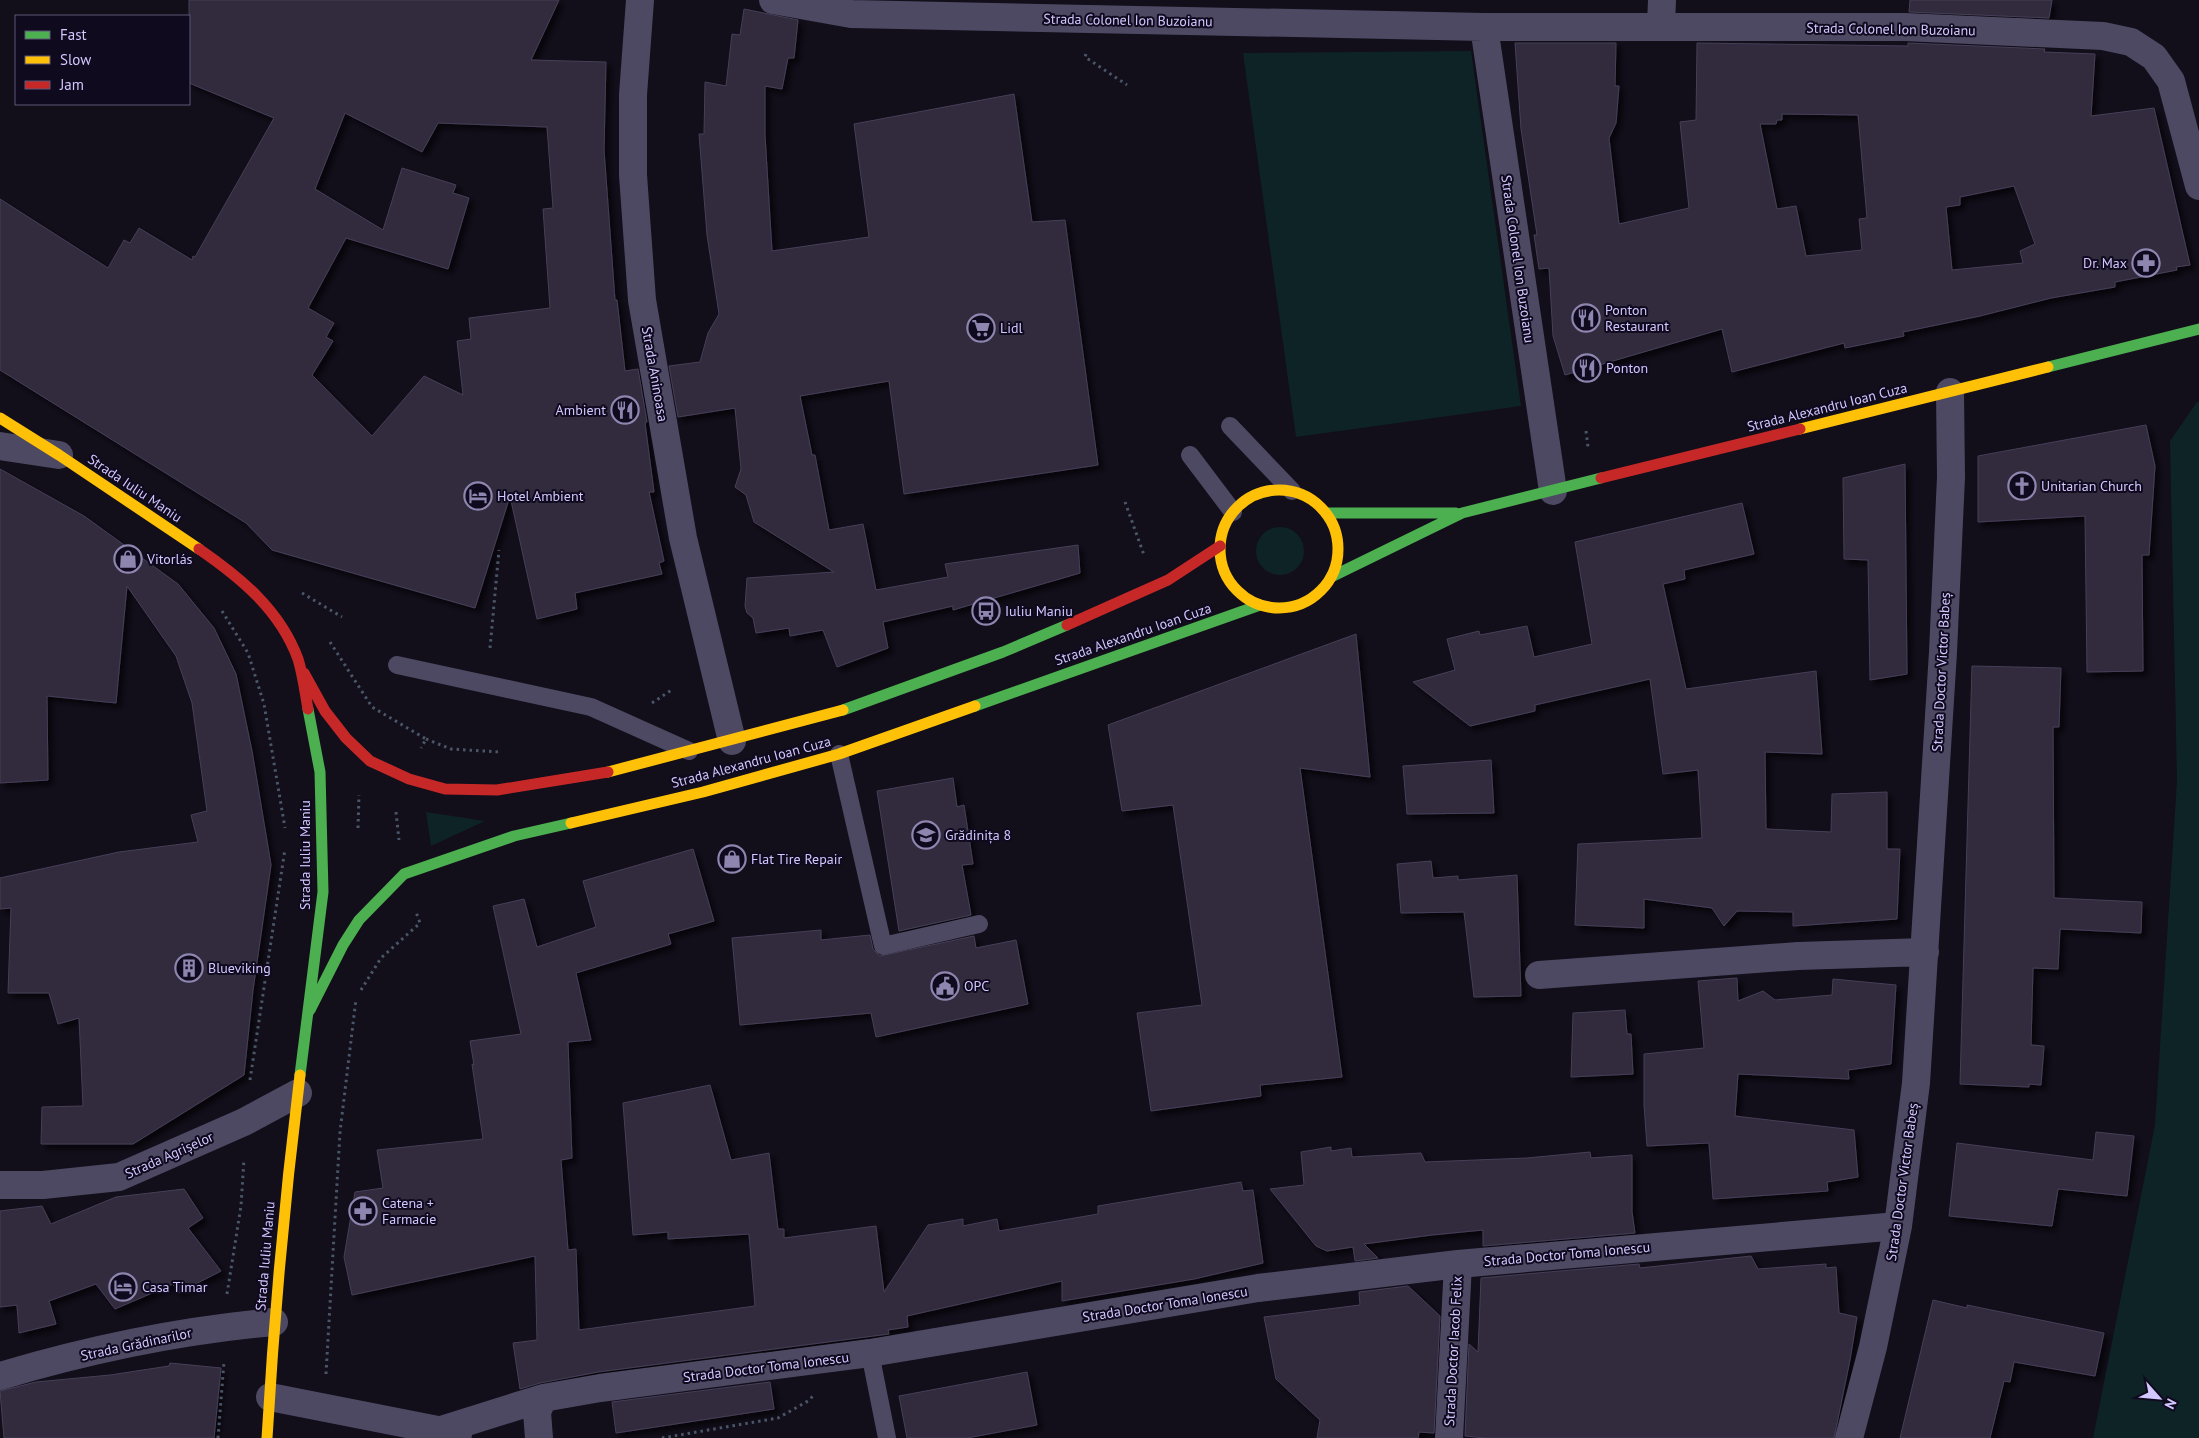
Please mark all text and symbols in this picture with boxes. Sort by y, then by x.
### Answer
street label: Strada Colonel Ion Buzoianu [1043,10,1213,30]
legend [15,15,190,105]
street label: Strada Colonel Ion Buzoianu [1806,19,1976,39]
text: Fast [60,25,87,44]
text: Slow [60,50,91,69]
text: Jam [59,75,84,94]
street label: Strada Colonel Ion Buzoianu [1497,174,1539,344]
pharmacy icon: Dr. Max [2131,248,2161,278]
place label: Dr. Max [2083,254,2127,272]
place label: Ponton Restaurant [1605,301,1669,335]
restaurant icon: Ponton Restaurant [1571,303,1601,333]
supermarket icon: Lidl [966,313,996,343]
place label: Lidl [1000,319,1023,337]
street label: Strada Aninoasa [638,325,672,423]
restaurant icon: Ponton [1572,353,1602,383]
place label: Ponton [1606,359,1648,377]
street label: Strada Alexandru Ioan Cuza [1745,378,1909,436]
restaurant icon: Ambient [610,395,640,425]
place label: Ambient [556,401,606,419]
street label: Strada Iuliu Maniu [84,450,186,526]
church icon: Unitarian Church [2007,471,2037,501]
place label: Unitarian Church [2041,477,2142,495]
hotel icon: Hotel Ambient [463,481,493,511]
place label: Hotel Ambient [497,487,584,505]
shop icon: Vitorlás [113,544,143,574]
place label: Vitorlás [146,550,193,568]
street label: Strada Doctor Victor Babeș [1928,592,1954,752]
bus stop icon: Iuliu Maniu [971,596,1001,626]
street label: Strada Alexandru Ioan Cuza [1052,599,1214,669]
place label: Iuliu Maniu [1005,602,1073,620]
street label: Strada Alexandru Ioan Cuza [669,732,833,792]
street label: Strada Iuliu Maniu [296,800,314,910]
school or university icon: Grădinița 8 [911,820,941,850]
place label: Grădinița 8 [945,826,1011,844]
shop icon: Flat Tire Repair [717,844,747,874]
place label: Flat Tire Repair [751,850,842,868]
building icon: Blueviking [174,953,204,983]
place label: Blueviking [208,959,271,977]
public building icon: OPC [930,971,960,1001]
place label: OPC [964,977,989,995]
street label: Strada Doctor Victor Babeș [1882,1102,1922,1262]
street label: Strada Agrișelor [122,1127,216,1183]
place label: Catena + Farmacie [382,1194,436,1228]
pharmacy icon: Catena + Farmacie [348,1196,378,1226]
street label: Strada Iuliu Maniu [251,1201,279,1311]
street label: Strada Doctor Toma Ionescu [1483,1238,1651,1270]
hotel icon: Casa Timar [108,1272,138,1302]
street label: Strada Doctor Iacob Felix [1440,1275,1466,1427]
place label: Casa Timar [142,1278,208,1296]
street label: Strada Doctor Toma Ionescu [1081,1282,1249,1326]
street label: Strada Grădinarilor [79,1323,193,1365]
street label: Strada Doctor Toma Ionescu [682,1348,850,1386]
north arrow [2134,1373,2184,1423]
text: N [2160,1396,2181,1412]

